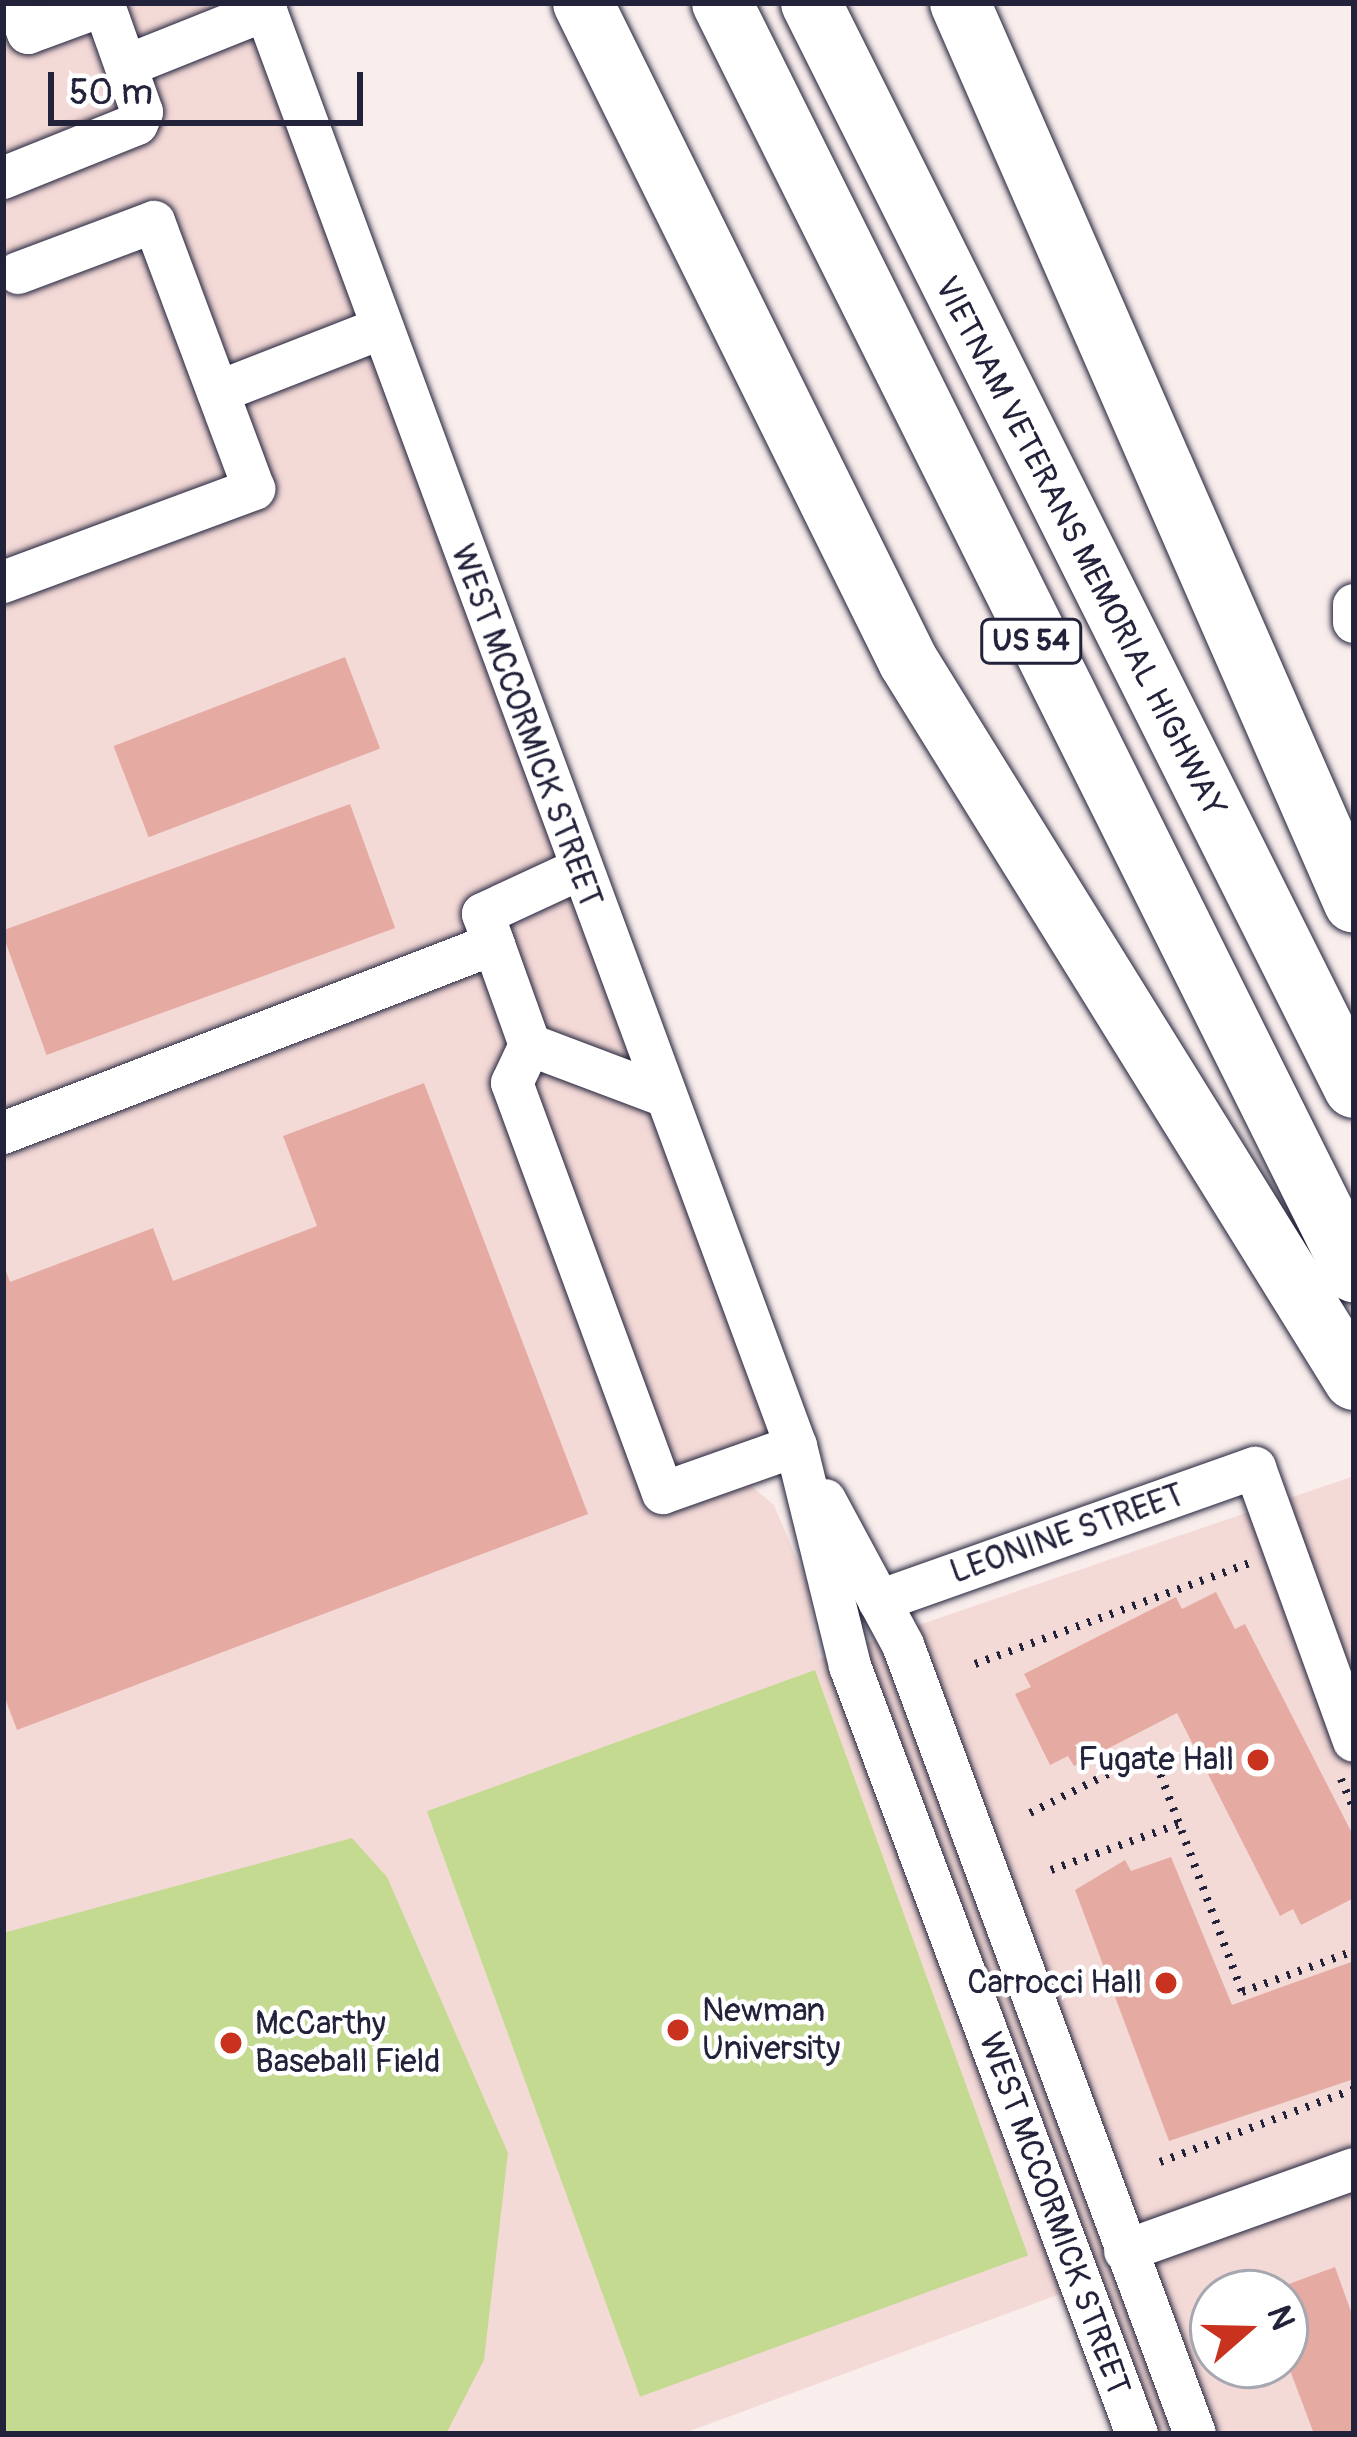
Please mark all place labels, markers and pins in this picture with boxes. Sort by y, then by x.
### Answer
place label: Fugate Hall [1078,1740,1234,1780]
marker: Fugate Hall [1245,1747,1271,1773]
place label: Carrocci Hall [967,1963,1142,2003]
marker: Carrocci Hall [1153,1970,1179,1996]
place label: Newman University [702,1991,840,2069]
place label: McCarthy Baseball Field [255,2004,440,2082]
marker: Newman University [665,2017,691,2043]
marker: McCarthy Baseball Field [218,2030,244,2056]

